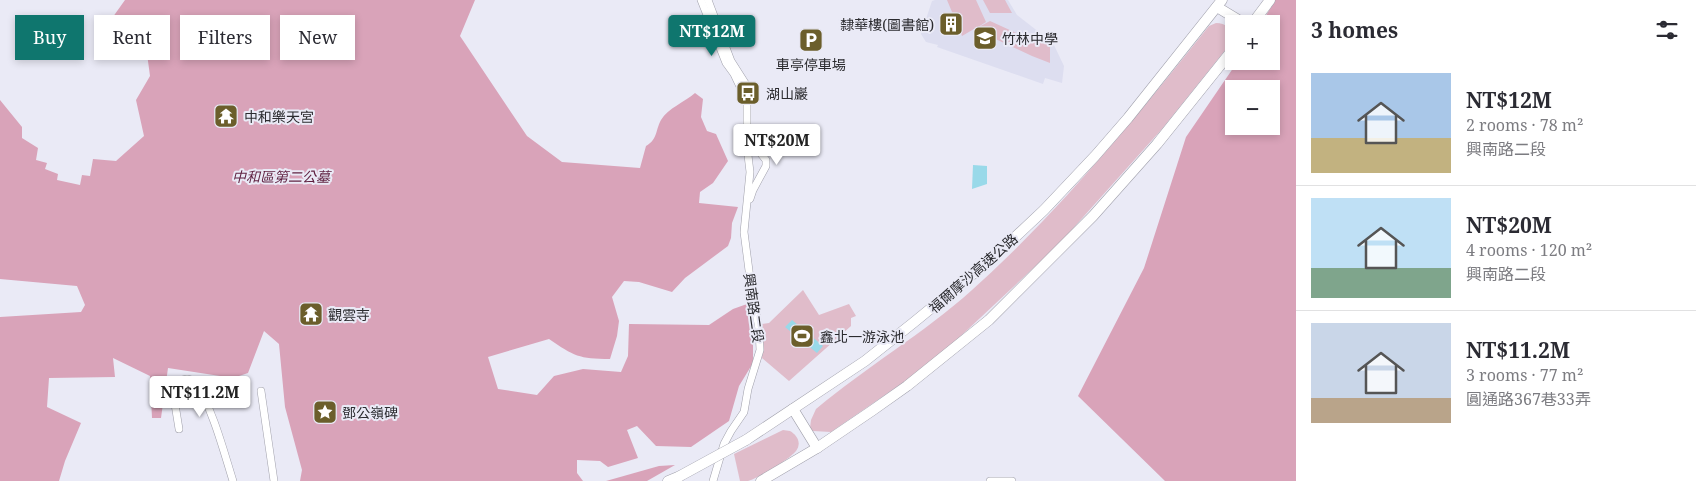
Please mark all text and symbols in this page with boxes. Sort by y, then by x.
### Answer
building icon: 隸華樓(圖書館) [938,11,964,37]
chip: Buy [15,15,84,60]
chip: Rent [94,15,170,60]
chip: Filters [180,15,270,60]
chip: New [280,15,355,60]
pin: NT$12M [671,15,753,57]
place label: 隸華樓(圖書館) [840,15,934,34]
map controls [1225,15,1280,135]
button: + [1225,15,1280,70]
text: 3 homes [1311,16,1398,44]
icon: filters [1653,16,1681,44]
text: NT$12M [679,20,745,42]
school or university icon: 竹林中學 [972,25,998,51]
parking icon: 車亭停車場 [798,27,824,53]
place label: 竹林中學 [1002,29,1058,48]
place label: 車亭停車場 [776,55,846,74]
bus stop icon: 湖山巖 [735,80,761,106]
button: − [1225,80,1280,135]
place label: 湖山巖 [766,84,808,103]
text: NT$12M [1466,86,1552,114]
icon: home [1351,93,1411,153]
temple icon: 中和樂天宮 [213,103,239,129]
place label: 中和樂天宮 [244,107,314,126]
text: 2 rooms · 78 m² [1466,114,1583,136]
pin: NT$20M [736,124,818,166]
text: NT$20M [744,129,810,151]
text: 興南路二段 [1466,138,1546,160]
park label: 中和區第二公墓 [232,167,332,186]
text: NT$20M [1466,211,1552,239]
icon: home [1351,218,1411,278]
street label: 福爾摩沙高速公路 [925,229,1021,317]
text: 4 rooms · 120 m² [1466,239,1592,261]
text: 興南路二段 [1466,263,1546,285]
street label: 興南路二段 [740,272,768,344]
temple icon: 觀雲寺 [298,301,324,327]
place label: 觀雲寺 [328,305,370,324]
sports icon: 鑫北一游泳池 [789,323,815,349]
place label: 鑫北一游泳池 [820,327,904,346]
text: NT$11.2M [1466,336,1570,364]
icon: home [1351,343,1411,403]
text: 3 rooms · 77 m² [1466,364,1583,386]
pin: NT$11.2M [148,376,252,418]
text: NT$11.2M [160,381,240,403]
text: 圓通路367巷33弄 [1466,388,1591,410]
place icon: 鄧公嶺碑 [312,399,338,425]
place label: 鄧公嶺碑 [342,403,398,422]

